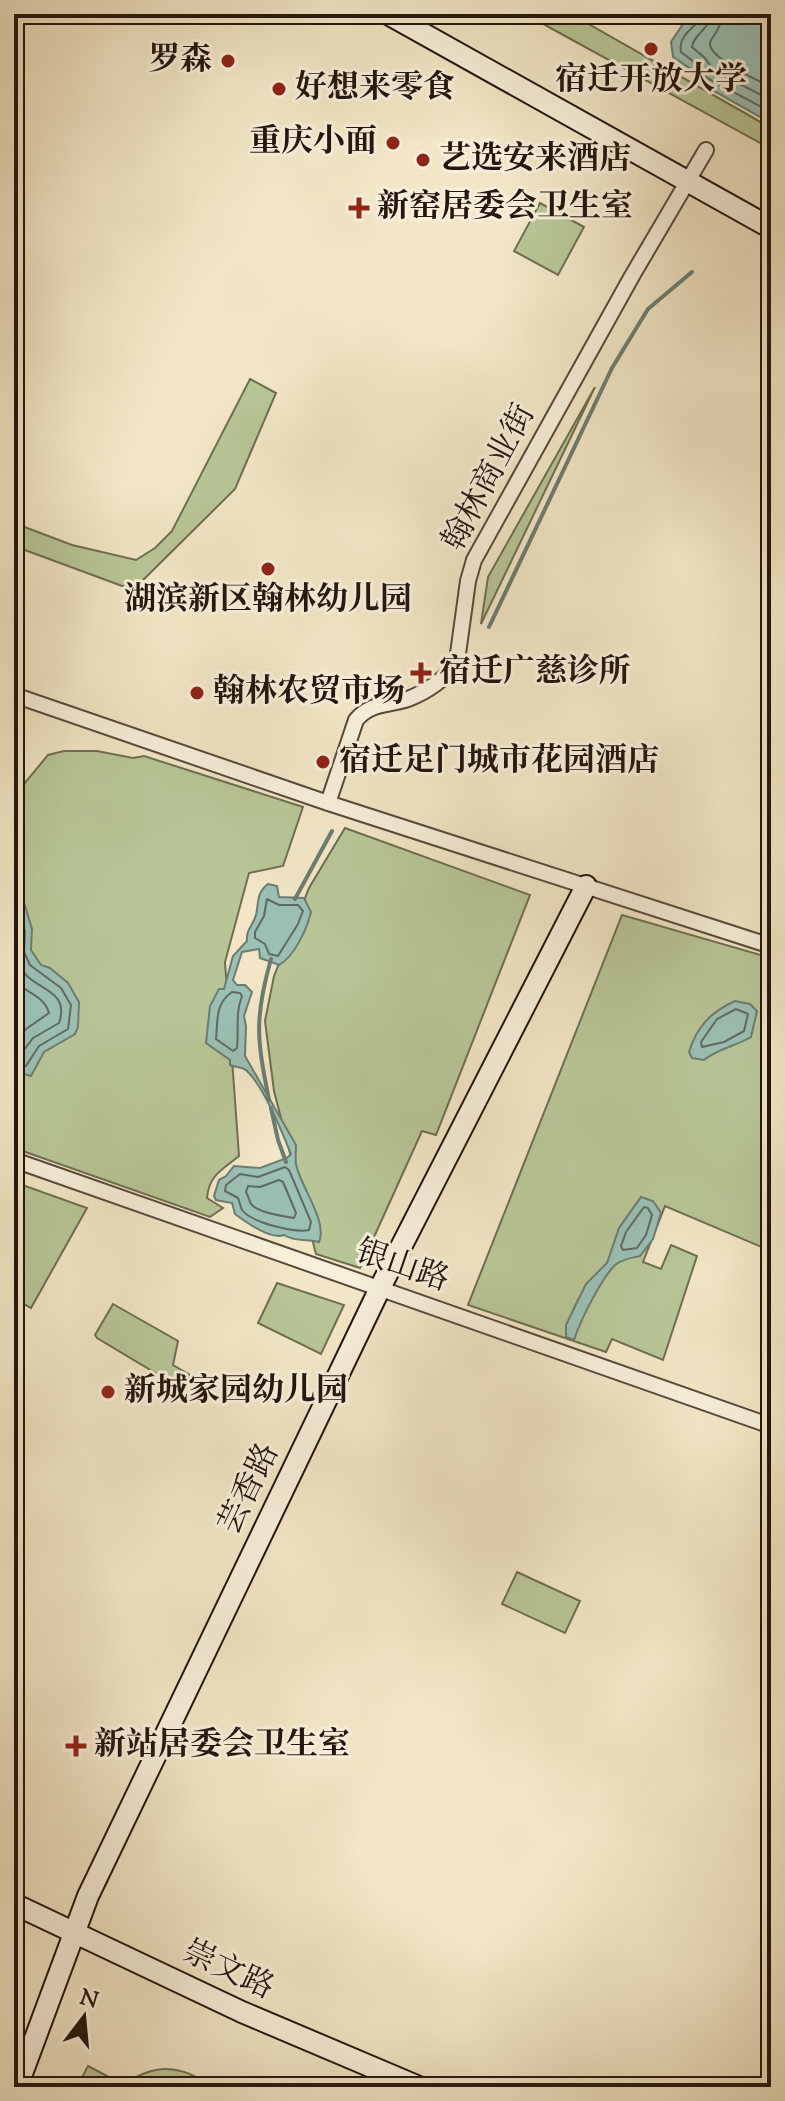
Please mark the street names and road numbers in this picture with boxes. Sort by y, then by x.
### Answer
street label: 翰林商业街 [432,397,548,559]
street label: 银山路 [349,1230,455,1304]
street label: 芸香路 [208,1436,292,1542]
street label: 崇文路 [175,1930,281,2012]

